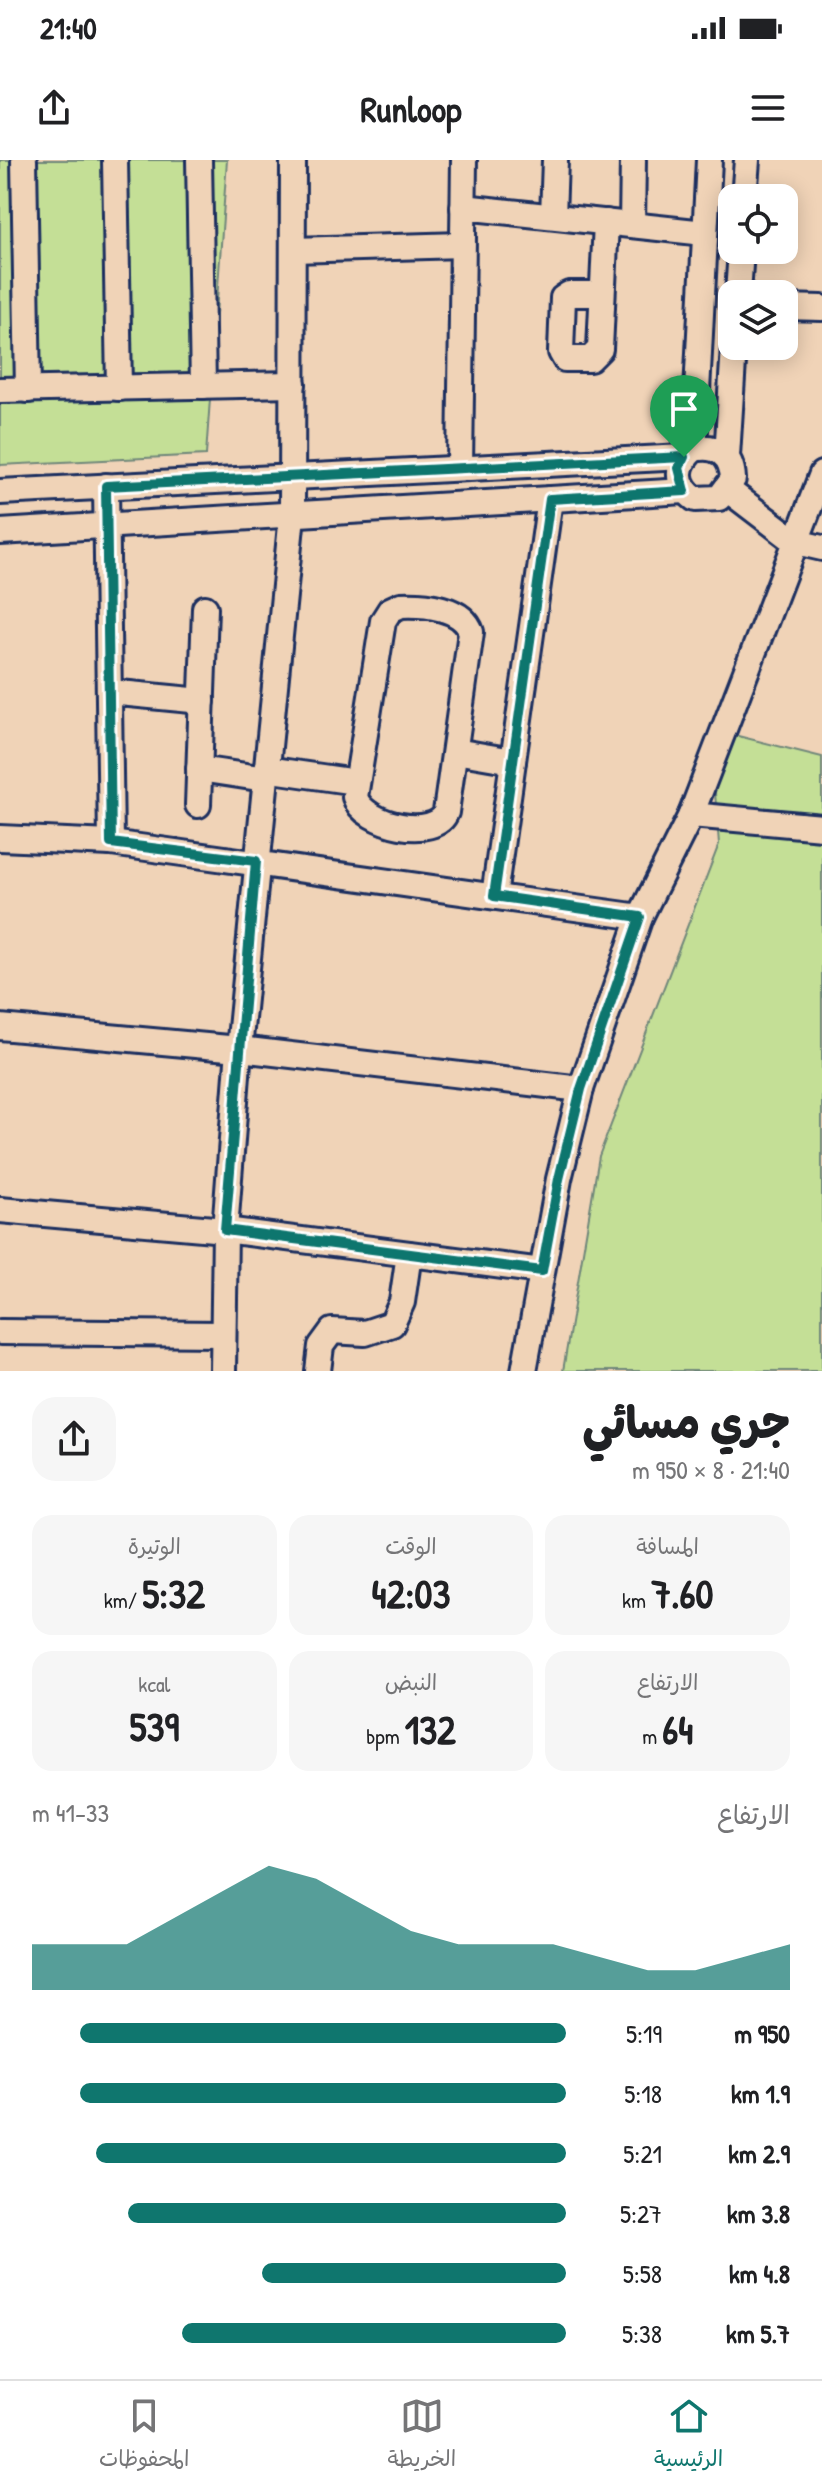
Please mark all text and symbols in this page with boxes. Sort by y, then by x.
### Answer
text: 21:40 [40,8,97,48]
text: Runloop [360,84,462,133]
icon: share [32,86,76,130]
icon: menu [746,86,790,130]
map controls [718,184,798,360]
button: locate [718,184,798,264]
button: layers [718,280,798,360]
pin [650,375,718,457]
icon: arrive [662,387,706,431]
text: جري مسائي [582,1392,790,1452]
button: share [32,1397,116,1481]
text: 21:40 · 8 × 950 m [632,1452,790,1487]
text: الوتيرة [128,1531,181,1561]
text: الوقت [385,1531,437,1561]
text: المسافة [636,1531,699,1561]
text: 5:32 [142,1566,205,1620]
text: 42:03 [372,1566,450,1620]
text: 7.60 [651,1566,713,1620]
text: /km [104,1585,142,1615]
text: km [622,1585,651,1615]
text: النبض [385,1667,437,1697]
text: الارتفاع [637,1667,699,1697]
text: kcal [138,1669,170,1699]
text: 539 [130,1699,179,1753]
text: 132 [405,1702,456,1756]
text: 64 [662,1702,693,1756]
text: bpm [366,1721,405,1751]
text: m [642,1721,662,1751]
text: 33–41 m [32,1795,109,1830]
text: الارتفاع [717,1797,790,1832]
text: 5:19 [626,2016,662,2051]
text: 950 m [734,2016,790,2051]
text: 5:18 [624,2076,662,2111]
text: 1.9 km [731,2076,790,2111]
text: 5:21 [623,2136,662,2171]
text: 2.9 km [728,2136,790,2171]
text: 5:27 [620,2196,662,2231]
text: 3.8 km [727,2196,790,2231]
text: 5:58 [623,2256,662,2291]
text: 4.8 km [729,2256,790,2291]
text: 5:38 [622,2316,662,2351]
text: 5.7 km [726,2316,790,2351]
tab: المحفوظات [99,2394,190,2478]
tab: الخريطة [387,2394,456,2478]
tab: الرئيسية [654,2394,723,2478]

